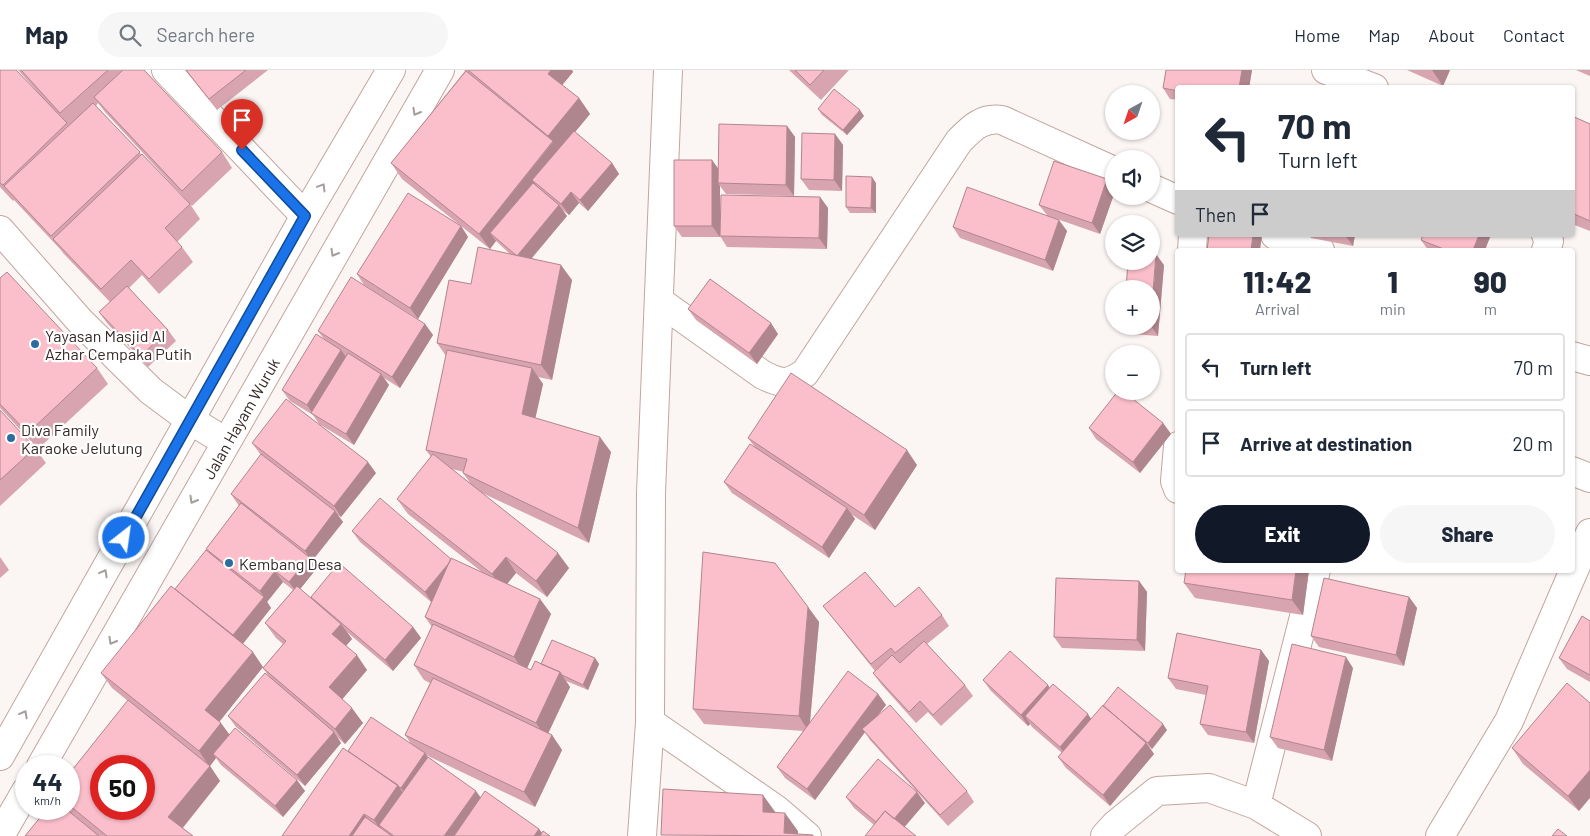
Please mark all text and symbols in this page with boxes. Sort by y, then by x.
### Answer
search box [98,12,448,57]
text: Map [25,20,68,49]
icon: search [116,21,144,49]
text: Search here [156,23,255,46]
text: Home [1294,24,1340,46]
text: Map [1368,24,1400,46]
text: About [1428,24,1475,46]
text: Contact [1503,24,1565,46]
north arrow [1105,85,1160,140]
map controls [1105,85,1160,400]
pin [221,99,263,150]
text: 70 m [1278,104,1352,146]
icon: left [1195,105,1260,170]
icon: arrive [228,106,256,134]
one-way arrow [412,107,422,116]
text: Turn left [1278,146,1358,172]
button: sound [1105,150,1160,205]
one-way arrow [315,184,325,193]
icon: arrive [1246,200,1274,228]
text: Then [1195,203,1236,226]
button: layers [1105,215,1160,270]
one-way arrow [330,247,340,256]
text: 11:42 [1243,263,1312,299]
text: 1 [1387,263,1398,299]
text: 90 [1474,263,1507,299]
button: + [1105,280,1160,335]
text: Arrival [1255,299,1300,318]
text: min [1380,299,1406,318]
text: m [1484,299,1497,318]
place label: Yayasan Masjid Al Azhar Cempaka Putih [45,326,192,363]
marker: Yayasan Masjid Al Azhar Cempaka Putih [29,338,41,350]
button: − [1105,345,1160,400]
icon: left [1197,353,1225,381]
street label: Jalan Hayam Wuruk [198,354,283,482]
text: Turn left [1240,356,1311,379]
text: 70 m [1514,356,1553,379]
place label: Diva Family Karaoke Jelutung [21,420,143,457]
icon: arrive [1197,429,1225,457]
marker: Diva Family Karaoke Jelutung [5,432,17,444]
text: Arrive at destination [1240,432,1412,455]
text: 20 m [1513,432,1553,455]
one-way arrow [189,495,199,504]
button: Exit [1195,505,1370,563]
button: Share [1380,505,1555,563]
position arrow [97,511,149,563]
place label: Kembang Desa [239,554,342,573]
marker: Kembang Desa [223,557,235,569]
one-way arrow [98,569,108,578]
one-way arrow [108,636,118,645]
one-way arrow [18,710,28,719]
speed limit sign: 50 [90,755,155,820]
text: 44 [32,766,63,796]
text: km/h [34,793,61,807]

